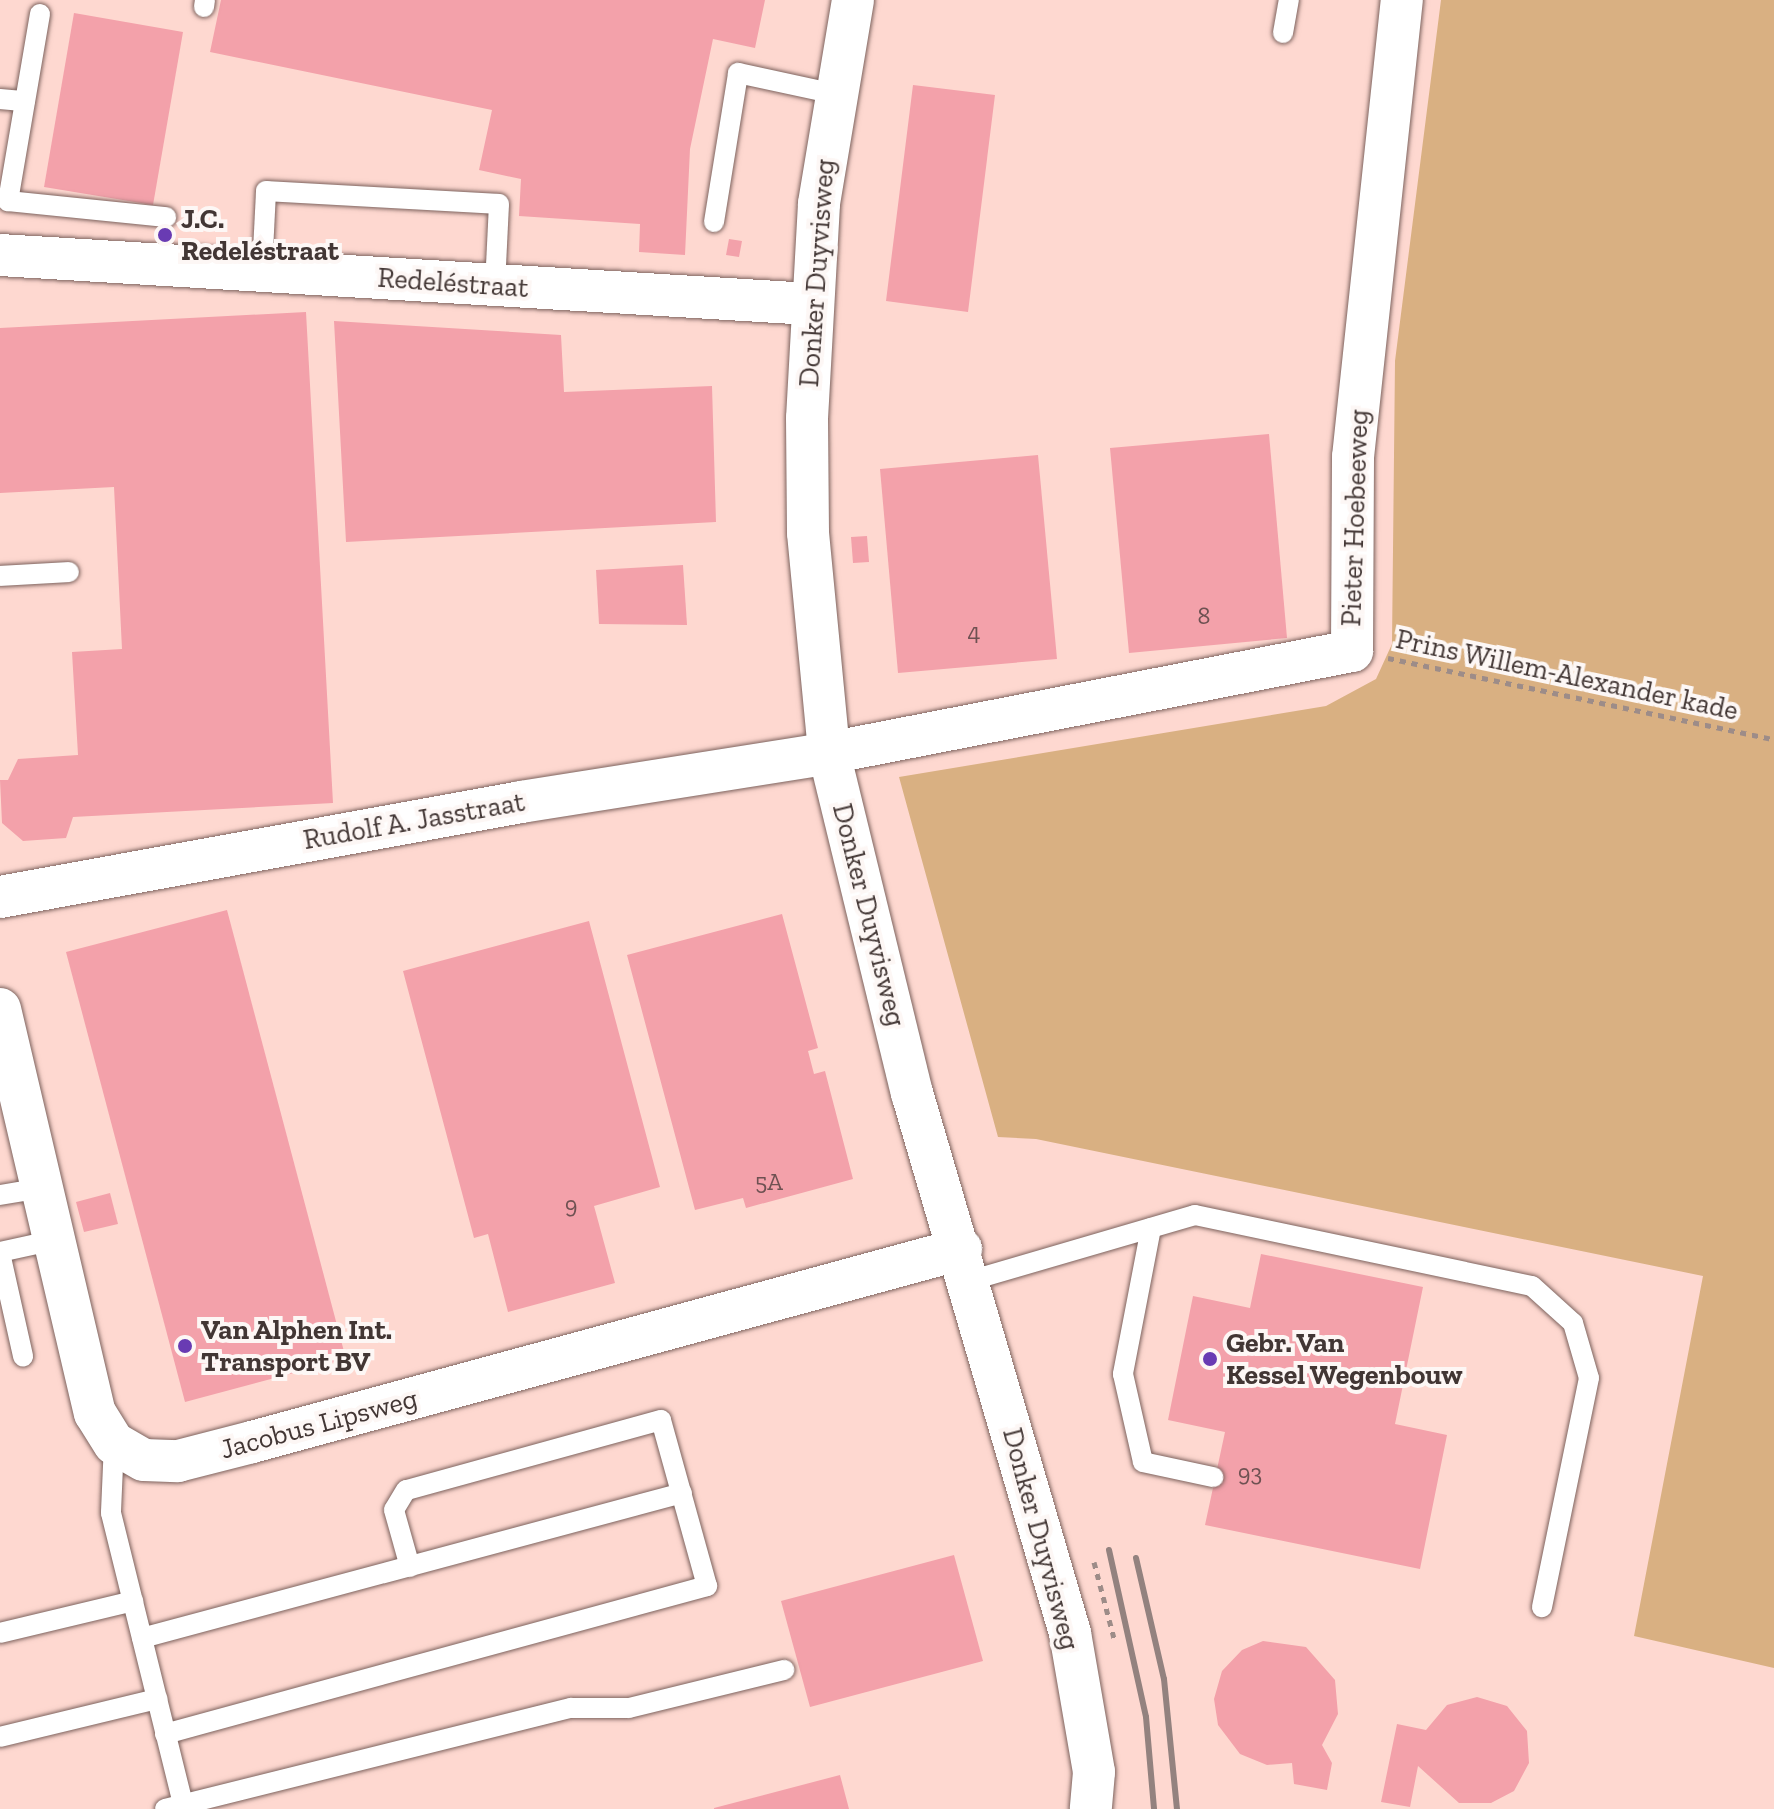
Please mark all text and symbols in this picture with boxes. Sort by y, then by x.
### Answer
street label: Donker Duyvisweg [792,158,842,388]
place label: J.C. Redeléstraat [181,202,339,268]
marker: J.C. Redeléstraat [156,226,174,244]
street label: Redeléstraat [376,261,530,305]
street label: Pieter Hoebeeweg [1334,409,1376,627]
house number: 8 [1198,602,1210,630]
house number: 4 [968,618,980,646]
street label: Prins Willem-Alexander kade [1392,622,1742,728]
street label: Rudolf A. Jasstraat [300,785,528,857]
street label: Donker Duyvisweg [825,800,913,1030]
house number: 5A [755,1168,783,1196]
house number: 9 [565,1191,577,1219]
place label: Van Alphen Int. Transport BV [201,1313,393,1379]
place label: Gebr. Van Kessel Wegenbouw [1226,1326,1463,1392]
marker: Van Alphen Int. Transport BV [176,1337,194,1355]
marker: Gebr. Van Kessel Wegenbouw [1201,1350,1219,1368]
street label: Jacobus Lipsweg [217,1382,421,1466]
street label: Donker Duyvisweg [995,1424,1087,1654]
house number: 93 [1238,1459,1262,1487]

